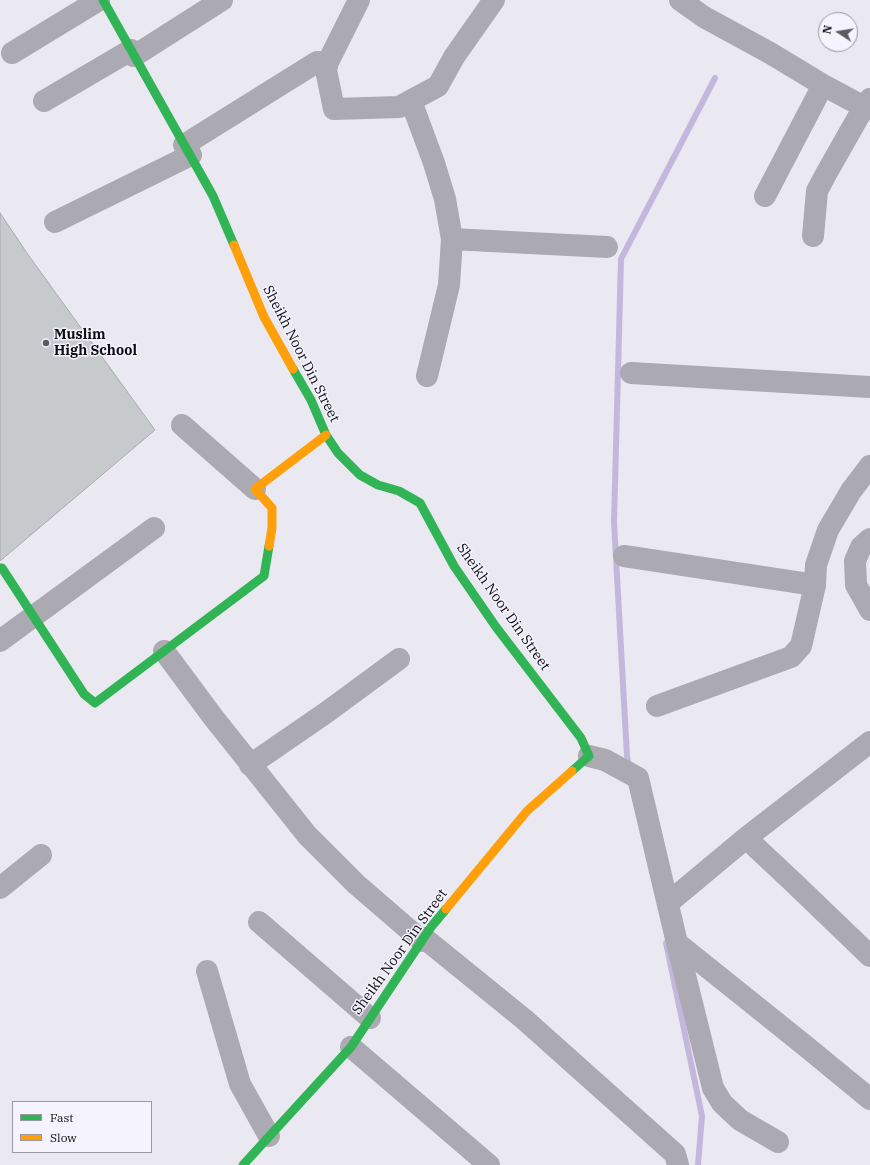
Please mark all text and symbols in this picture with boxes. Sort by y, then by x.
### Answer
north arrow [818,12,858,52]
text: N [819,24,835,35]
street label: Sheikh Noor Din Street [259,283,343,425]
place label: Muslim High School [54,327,137,360]
marker: Muslim High School [41,338,51,348]
street label: Sheikh Noor Din Street [453,540,553,674]
street label: Sheikh Noor Din Street [349,886,451,1018]
legend [12,1101,152,1153]
text: Fast [50,1110,74,1125]
text: Slow [50,1130,77,1145]

